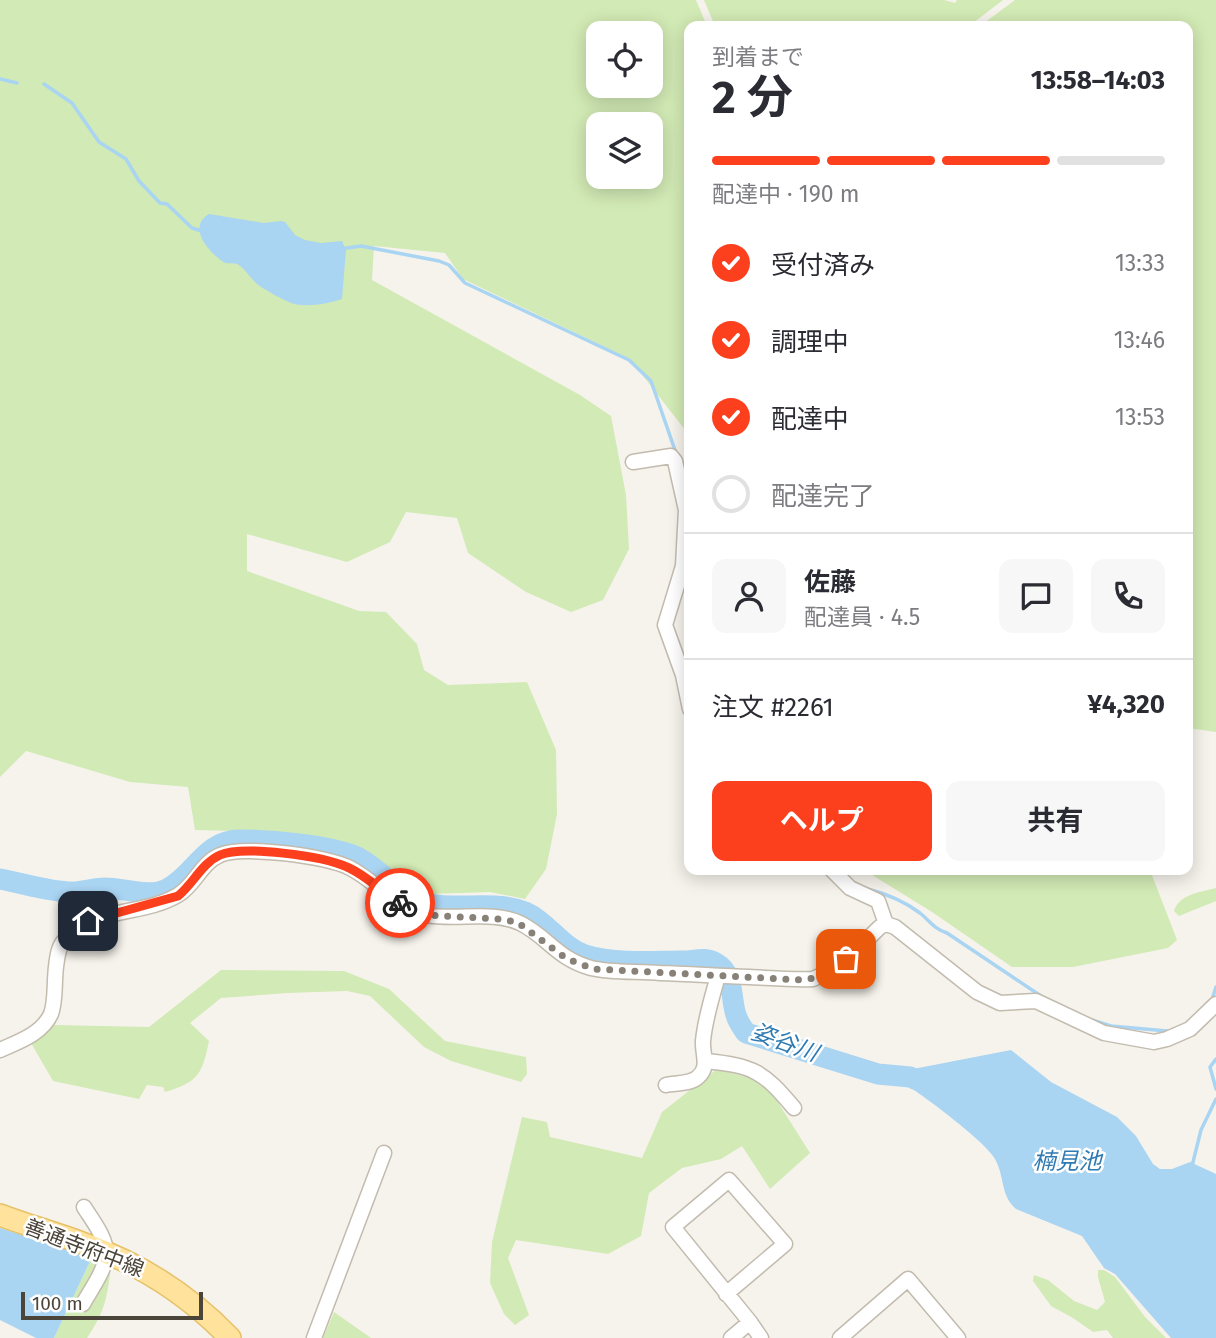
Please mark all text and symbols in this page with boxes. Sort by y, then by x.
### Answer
map controls [586,21,663,189]
button: locate [586,21,663,98]
text: 到着まで [712,43,804,71]
text: 13:58–14:03 [1031,65,1165,96]
text: 2 分 [712,70,793,125]
button: layers [586,112,663,189]
text: 配達中 · 190 m [712,180,859,208]
icon: check [712,244,750,282]
text: 13:33 [1115,249,1165,277]
text: 受付済み [771,250,875,281]
icon: check [712,321,750,359]
text: 13:46 [1114,326,1165,354]
text: 調理中 [771,327,849,358]
icon: check [712,398,750,436]
text: 13:53 [1115,403,1165,431]
text: 配達中 [771,404,849,435]
text: 配達完了 [771,481,875,512]
button: person [712,559,786,633]
button: chat [999,559,1073,633]
button: phone [1091,559,1165,633]
text: 佐藤 [804,567,856,598]
text: 配達員 · 4.5 [804,603,920,631]
text: ¥4,320 [1087,689,1165,720]
text: 注文 #2261 [712,692,834,723]
button: ヘルプ [712,781,932,861]
button: 共有 [946,781,1165,861]
courier [365,868,435,938]
icon: bike [381,884,419,922]
pin [58,891,118,951]
icon: home [69,902,107,940]
pin [816,929,876,989]
icon: bag [827,940,865,978]
water label: 姿谷川 [748,1017,825,1068]
water label: 楠見池 [1033,1147,1104,1175]
street label: 善通寺府中線 [21,1213,147,1283]
scale bar [21,1289,203,1321]
text: 100 m [32,1292,83,1315]

